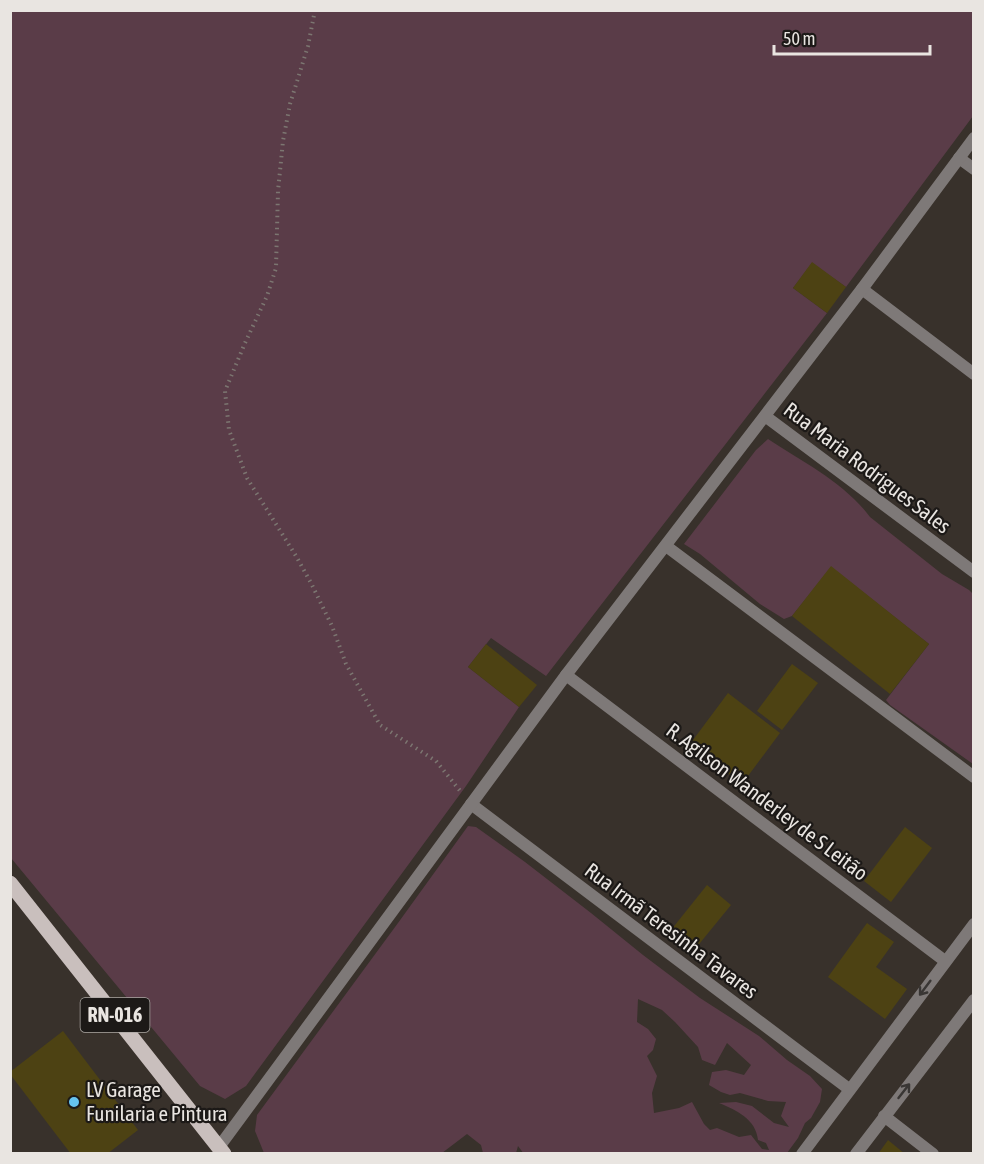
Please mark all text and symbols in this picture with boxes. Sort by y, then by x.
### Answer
scale bar [774,18,930,56]
text: 50 m [783,28,815,49]
street label: Rua Maria Rodrigues Sales [780,397,955,538]
street label: R. Agilson Wanderley de S Leitão [662,718,873,885]
street label: Rua Irmã Teresinha Tavares [581,857,763,1003]
one-way arrow [919,979,932,995]
road number: RN-016 [80,998,150,1032]
place label: LV Garage Funilaria e Pintura [86,1077,227,1125]
one-way arrow [898,1083,911,1099]
marker: LV Garage Funilaria e Pintura [67,1095,81,1109]

